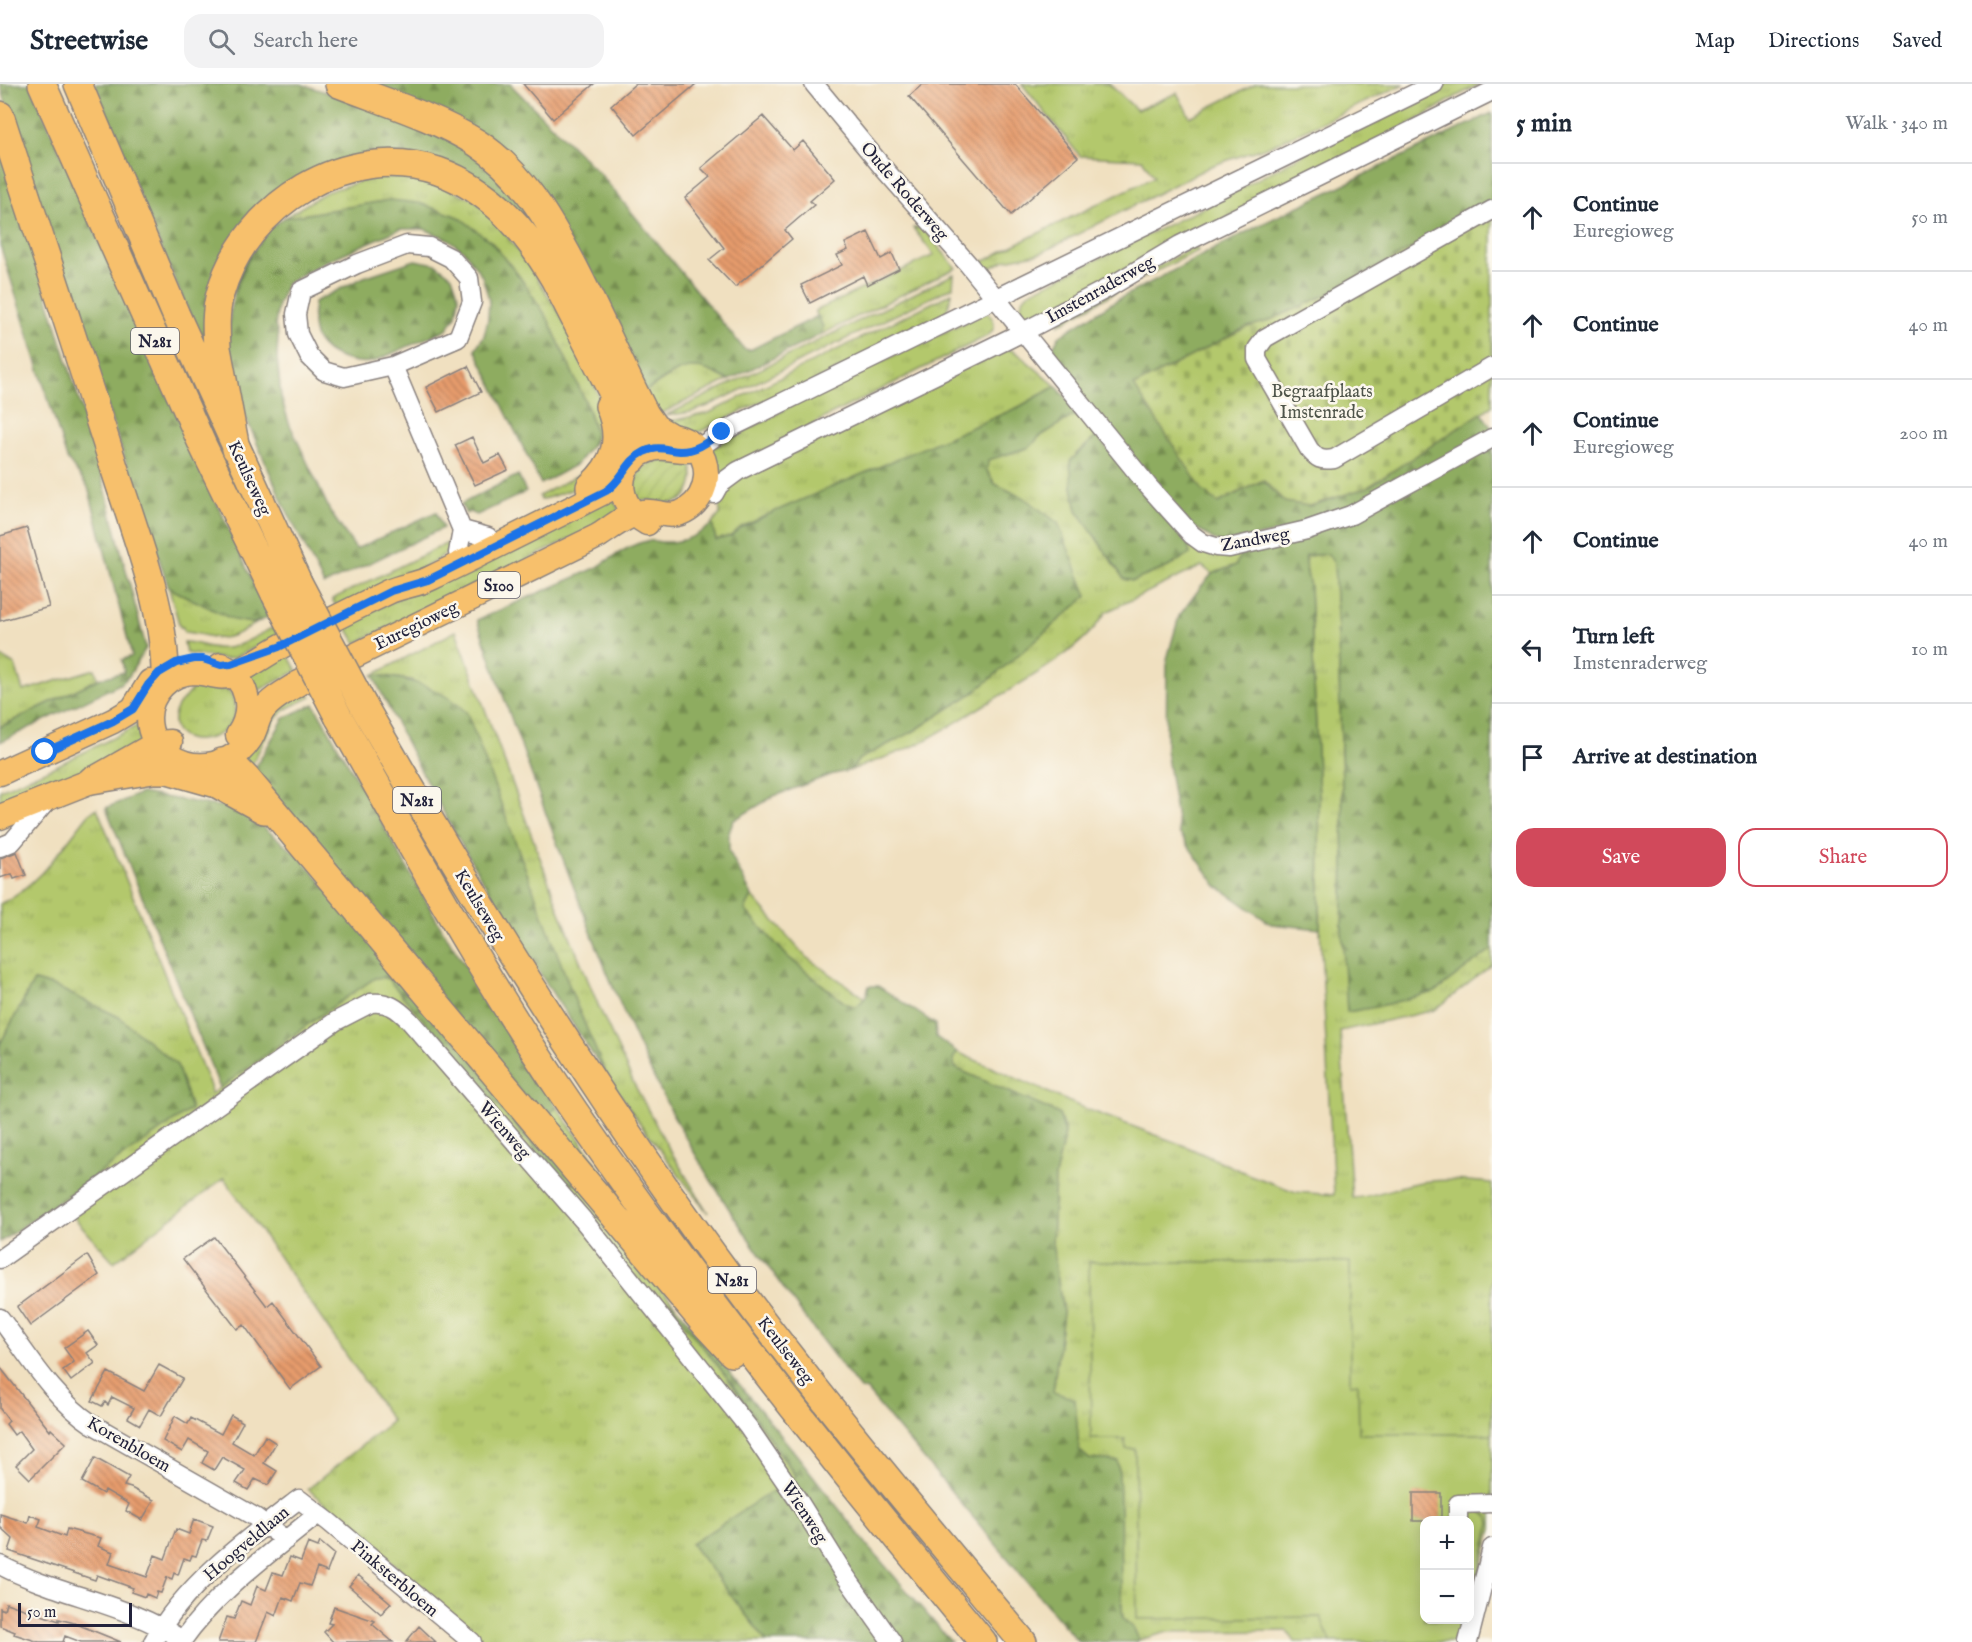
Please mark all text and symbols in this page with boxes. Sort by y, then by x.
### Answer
search box [184,14,604,68]
text: Streetwise [30,24,148,59]
icon: search [205,25,238,58]
text: Search here [253,27,358,55]
text: Map [1695,28,1735,55]
text: Directions [1768,28,1859,55]
text: Saved [1892,28,1942,55]
text: 5 min [1516,107,1572,140]
text: Walk · 340 m [1845,111,1948,136]
street label: Oude Roderweg [855,138,953,246]
text: Continue [1573,191,1659,219]
icon: ahead [1516,201,1549,234]
text: 50 m [1911,205,1948,230]
text: Euregioweg [1573,219,1674,244]
street label: Imstenraderweg [1042,251,1159,330]
icon: ahead [1516,309,1549,342]
text: Continue [1573,311,1659,339]
text: 40 m [1909,313,1948,338]
road number: N281 [131,328,179,354]
park label: Begraafplaats Imstenrade [1271,381,1373,425]
text: Continue [1573,407,1659,435]
icon: ahead [1516,417,1549,450]
route end [708,418,734,444]
text: 200 m [1899,421,1948,446]
text: Euregioweg [1573,435,1674,460]
street label: Keulseweg [221,438,276,520]
street label: Zandweg [1219,523,1292,558]
icon: ahead [1516,525,1549,558]
text: Continue [1573,527,1659,555]
text: 40 m [1909,529,1948,554]
road number: S100 [478,572,520,598]
street label: Euregioweg [371,596,463,657]
text: Turn left [1573,623,1655,651]
icon: left [1516,633,1549,666]
text: 10 m [1911,637,1948,662]
text: Imstenraderweg [1573,651,1707,676]
route start [31,738,57,764]
icon: arrive [1516,741,1549,774]
text: Arrive at destination [1573,743,1757,771]
road number: N281 [393,787,441,813]
button: Save [1516,828,1726,887]
button: Share [1738,828,1948,887]
street label: Keulseweg [448,866,509,946]
street label: Wienweg [472,1097,535,1165]
road number: N281 [708,1267,756,1293]
street label: Keulseweg [751,1312,819,1390]
street label: Korenbloem [82,1412,174,1479]
street label: Wienweg [775,1477,832,1548]
street label: Hoogveldlaan [199,1501,295,1587]
map controls [1420,1516,1474,1624]
button: + [1420,1516,1474,1570]
street label: Pinksterbloem [345,1536,443,1623]
button: − [1420,1570,1474,1624]
scale bar [18,1600,132,1628]
text: 50 m [27,1603,56,1623]

